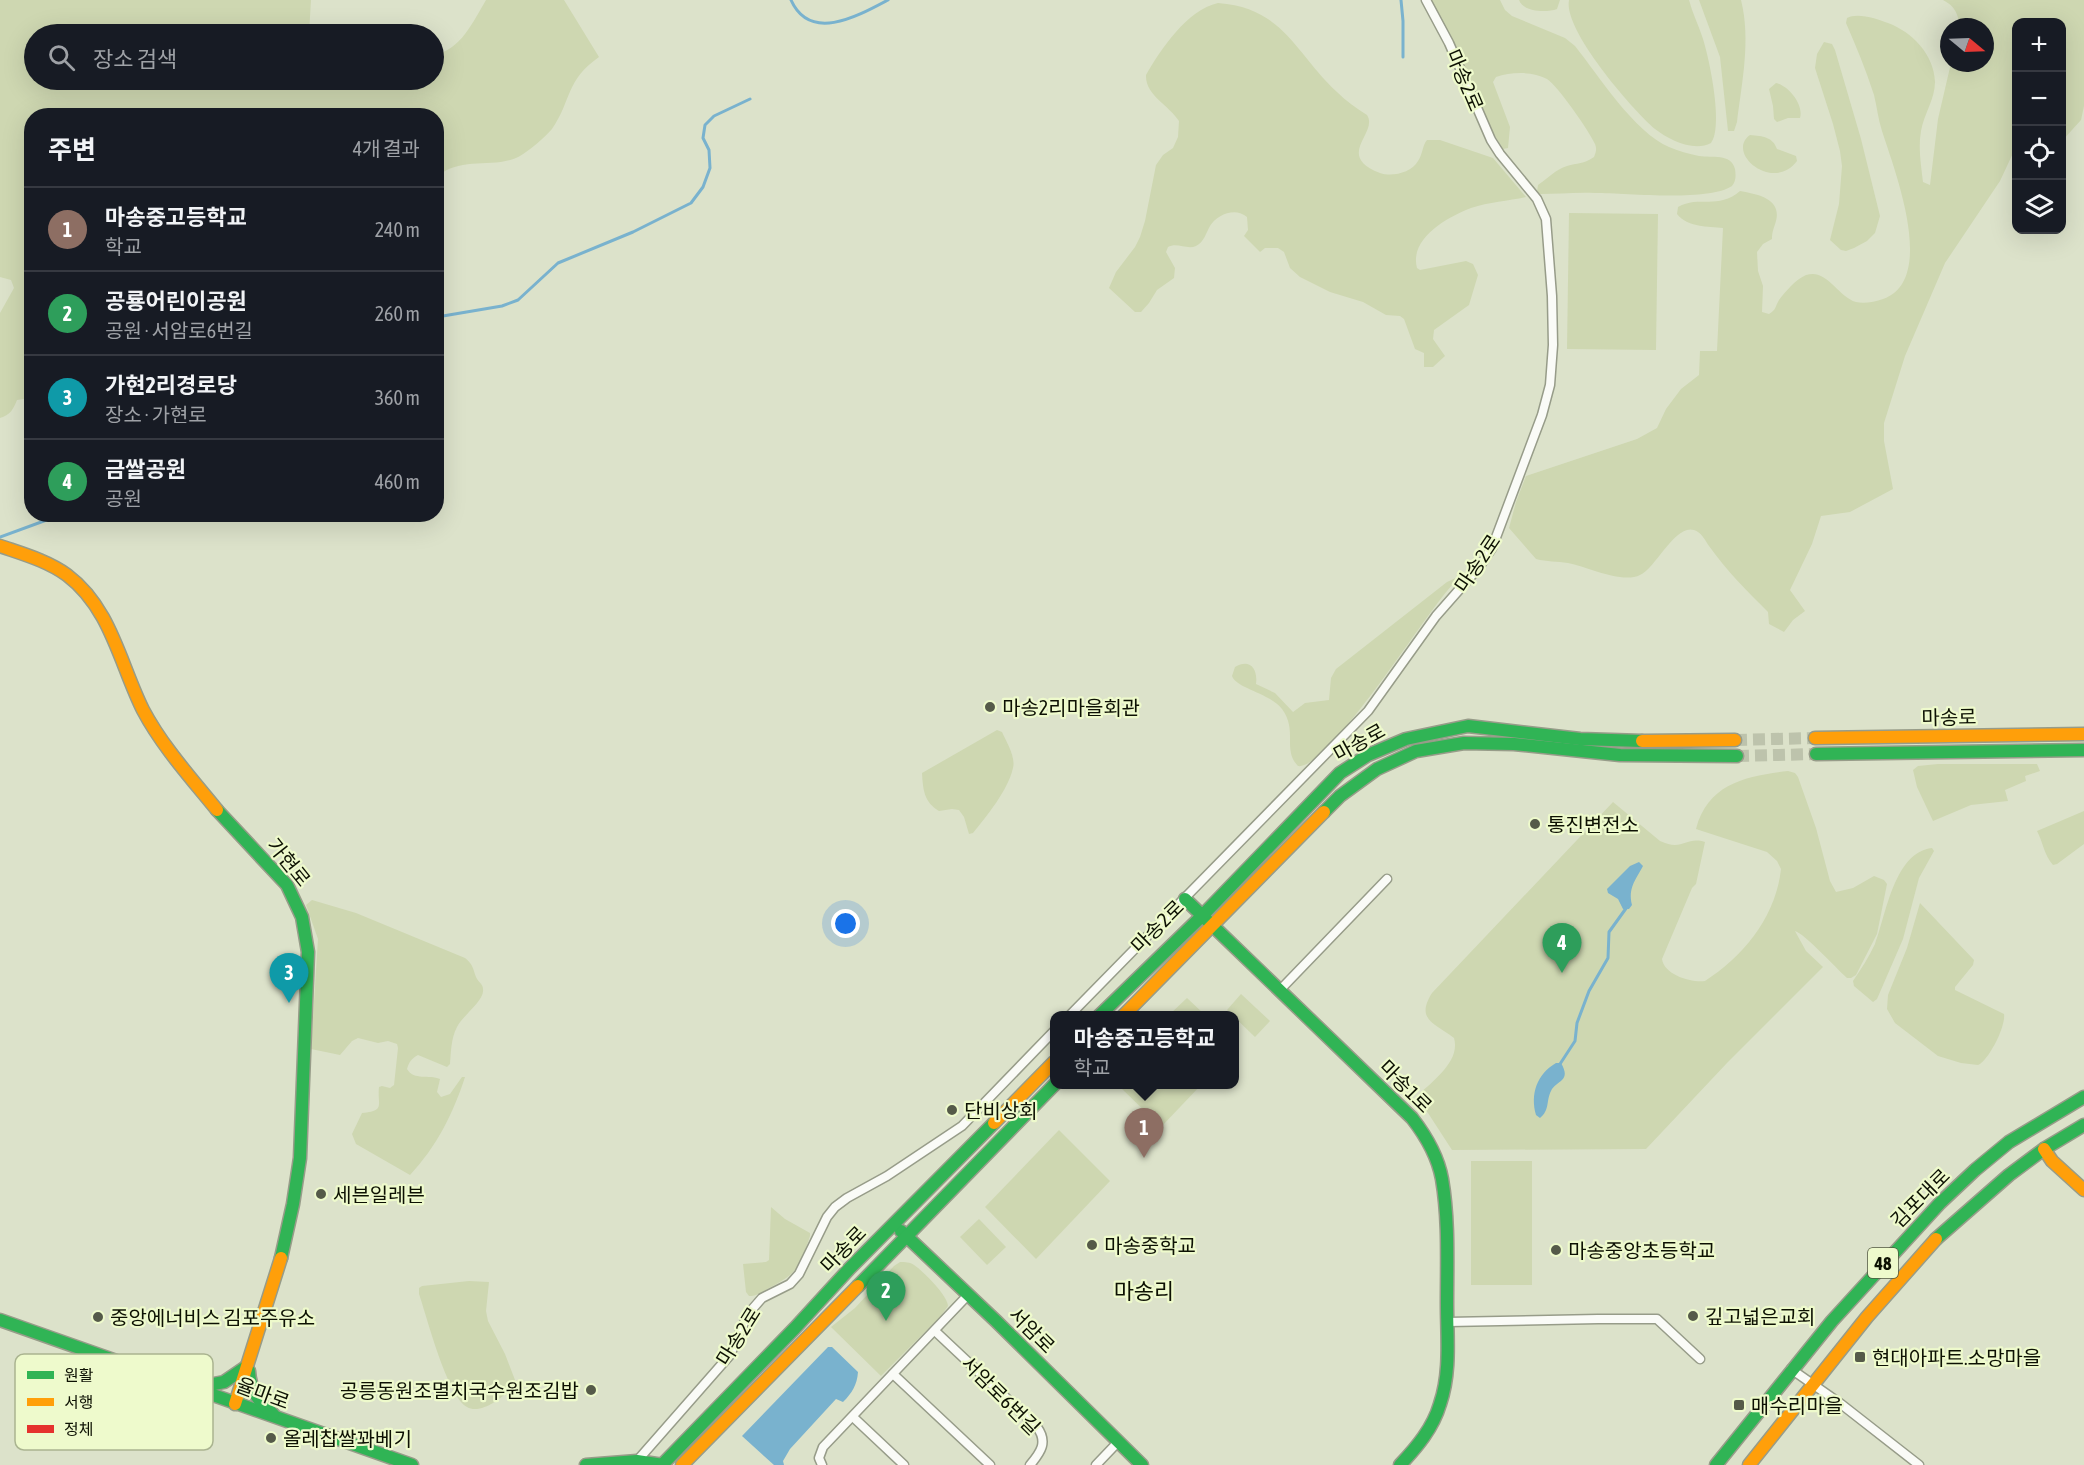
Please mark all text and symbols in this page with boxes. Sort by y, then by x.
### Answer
north arrow [1940,18,1994,72]
map controls [2012,18,2066,234]
button: + [2012,18,2066,72]
search box [24,24,444,90]
icon: search [45,41,78,74]
text: 장소 검색 [93,46,177,72]
street label: 마송2로 [1442,46,1488,114]
button: − [2012,72,2066,126]
button: locate [2012,126,2066,180]
text: 주변 [48,135,96,165]
text: 4개 결과 [353,137,420,160]
button: layers [2012,180,2066,234]
text: 마송중고등학교 [105,204,247,230]
text: 1 [63,218,72,241]
text: 240 m [375,218,420,241]
text: 학교 [105,235,142,258]
text: 공룡어린이공원 [105,288,247,314]
text: 2 [63,302,72,325]
text: 260 m [375,302,420,325]
text: 공원 · 서암로6번길 [105,319,253,342]
text: 가현2리경로당 [105,372,237,398]
text: 3 [63,386,72,409]
text: 360 m [375,386,420,409]
text: 장소 · 가현로 [105,403,207,426]
text: 금쌀공원 [105,456,186,482]
text: 4 [63,470,72,493]
text: 460 m [375,470,420,493]
text: 공원 [105,487,142,510]
street label: 마송2로 [1449,530,1505,596]
place label: 마송2리마을회관 [1002,696,1140,719]
marker: 마송2리마을회관 [983,700,997,714]
street label: 마송로 [1921,705,1977,729]
street label: 마송로 [1329,719,1389,765]
place label: 통진변전소 [1547,813,1639,836]
marker: 통진변전소 [1528,817,1542,831]
street label: 가현로 [263,833,315,891]
street label: 마송2로 [1126,895,1188,957]
your location [831,909,860,938]
pin: 4 [1542,924,1582,973]
pin: 3 [270,954,308,1003]
popup [1050,1011,1239,1089]
text: 마송중고등학교 [1074,1025,1215,1051]
street label: 마송1로 [1375,1055,1437,1117]
text: 학교 [1074,1056,1110,1079]
place label: 단비상회 [964,1099,1038,1122]
marker: 단비상회 [945,1103,959,1117]
pin: 1 [1124,1108,1164,1158]
street label: 김포대로 [1886,1164,1954,1232]
place label: 세븐일레븐 [333,1183,425,1206]
marker: 세븐일레븐 [314,1187,328,1201]
street label: 마송로 [816,1221,870,1277]
place label: 마송중학교 [1104,1234,1196,1257]
marker: 마송중학교 [1085,1238,1099,1252]
place label: 마송중앙초등학교 [1568,1239,1715,1262]
marker: 마송중앙초등학교 [1549,1243,1563,1257]
road number: 48 [1868,1248,1898,1278]
pin: 2 [866,1272,906,1321]
district label: 마송리 [1114,1278,1174,1304]
street label: 서암로 [1004,1302,1060,1358]
street label: 마송2로 [711,1303,765,1369]
place label: 깊고넓은교회 [1705,1305,1815,1328]
place label: 중앙에너비스 김포주유소 [110,1306,315,1329]
marker: 깊고넓은교회 [1686,1309,1700,1323]
marker: 중앙에너비스 김포주유소 [91,1310,105,1324]
place label: 현대아파트.소망마을 [1872,1346,2041,1369]
marker: 현대아파트.소망마을 [1853,1350,1867,1364]
street label: 서암로6번길 [957,1351,1045,1439]
legend [15,1354,213,1450]
text: 원활 [64,1366,94,1384]
street label: 율마로 [233,1373,293,1413]
place label: 공릉동원조멸치국수원조김밥 [340,1379,579,1402]
marker: 공릉동원조멸치국수원조김밥 [584,1383,598,1397]
text: 서행 [64,1393,93,1411]
place label: 매수리마을 [1751,1394,1843,1417]
marker: 매수리마을 [1732,1398,1746,1412]
text: 정체 [64,1420,93,1438]
place label: 올레찹쌀꽈베기 [283,1427,412,1450]
marker: 올레찹쌀꽈베기 [264,1431,278,1445]

